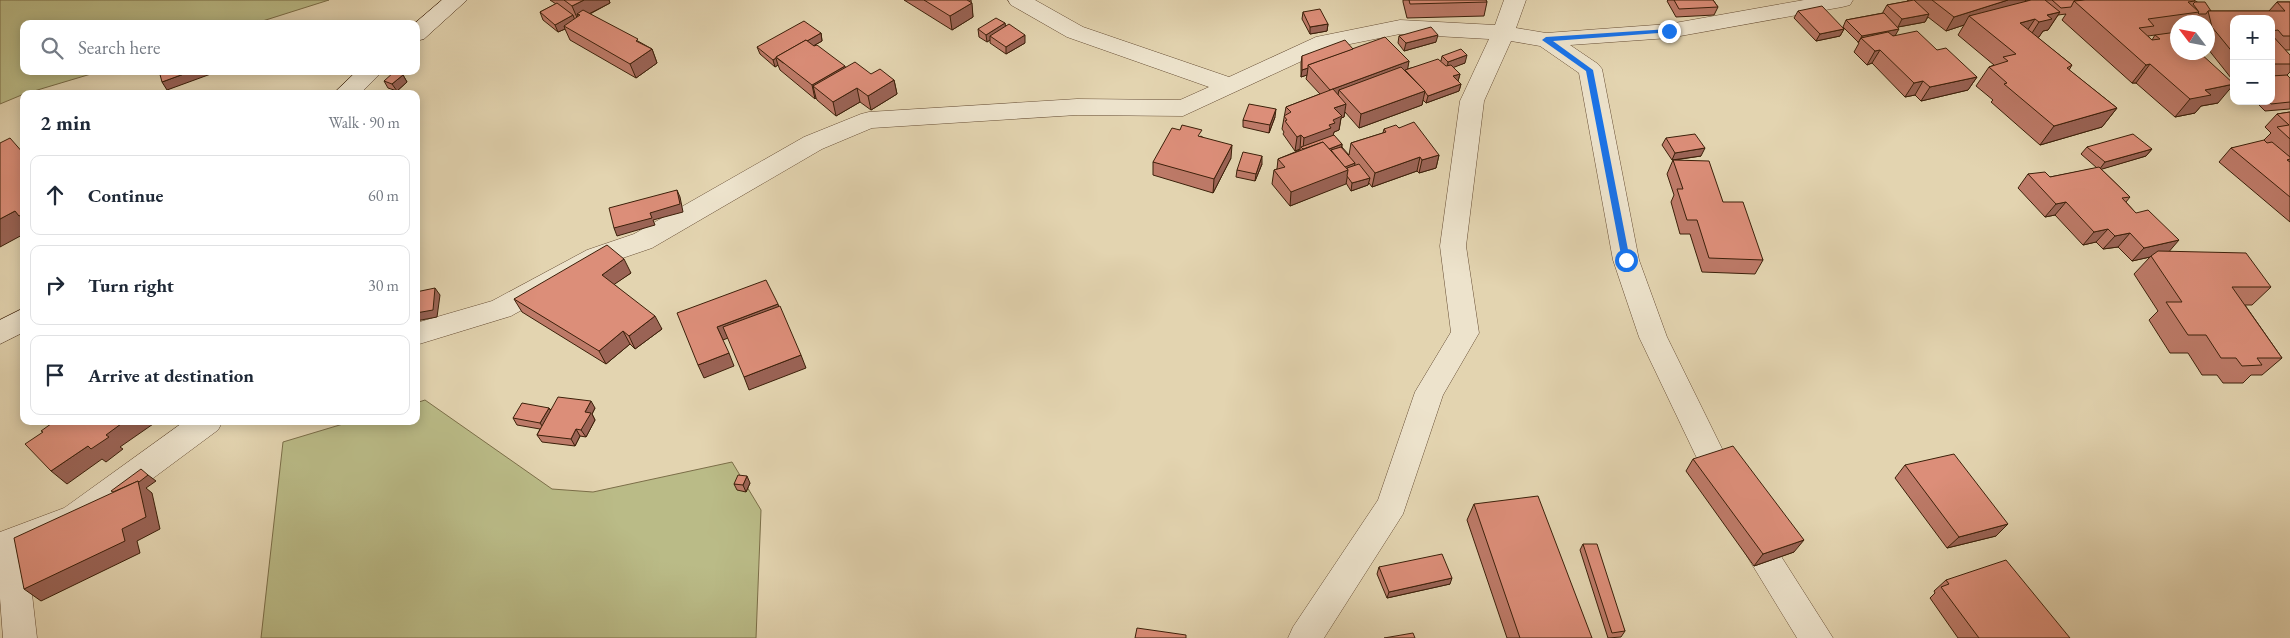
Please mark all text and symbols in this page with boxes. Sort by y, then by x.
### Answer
north arrow [2170,15,2215,60]
map controls [2230,15,2275,105]
button: + [2230,15,2275,60]
search box [20,20,420,75]
route end [1658,20,1681,43]
icon: search [38,34,66,62]
text: Search here [78,35,160,60]
button: − [2230,60,2275,105]
text: 2 min [40,109,91,136]
text: Walk · 90 m [329,112,400,133]
icon: ahead [41,181,69,209]
text: Continue [88,183,163,208]
text: 60 m [368,185,399,206]
route start [1615,249,1638,272]
icon: right [41,271,69,299]
text: Turn right [88,273,174,298]
text: 30 m [368,275,399,296]
icon: arrive [41,361,69,389]
text: Arrive at destination [88,363,254,388]

